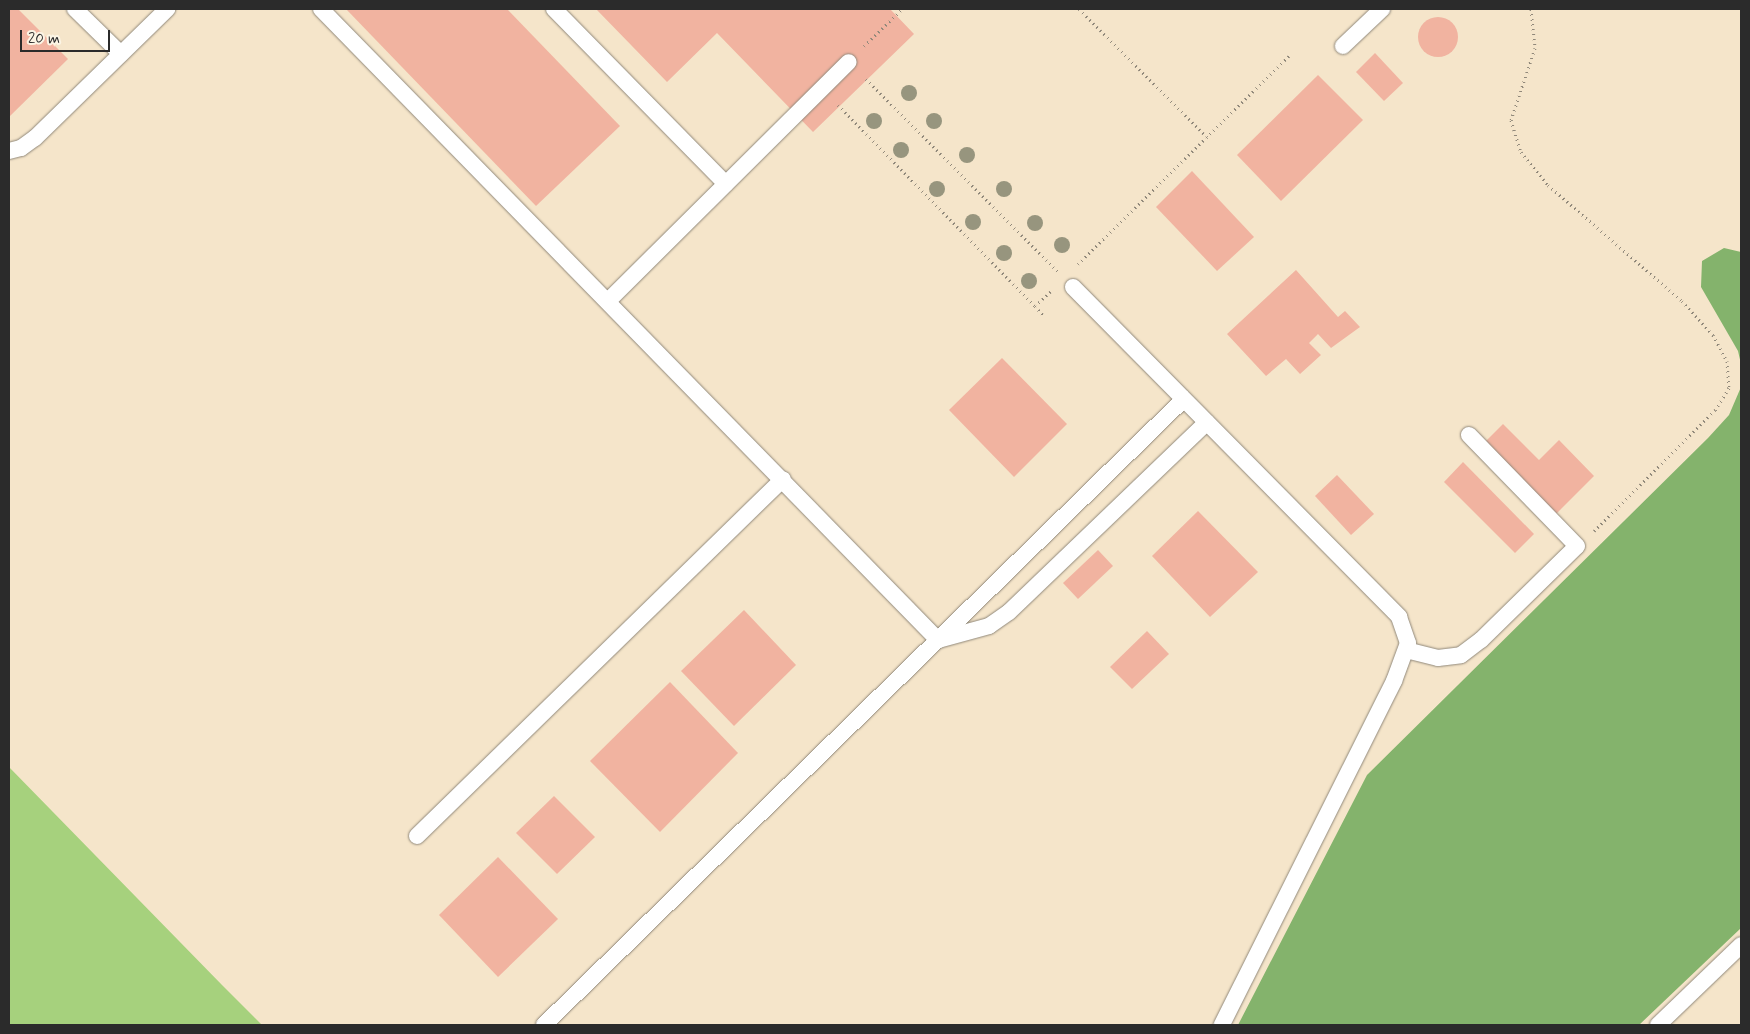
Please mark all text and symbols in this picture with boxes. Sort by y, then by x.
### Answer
scale bar [22,20,112,52]
text: 20 m [28,29,60,49]

